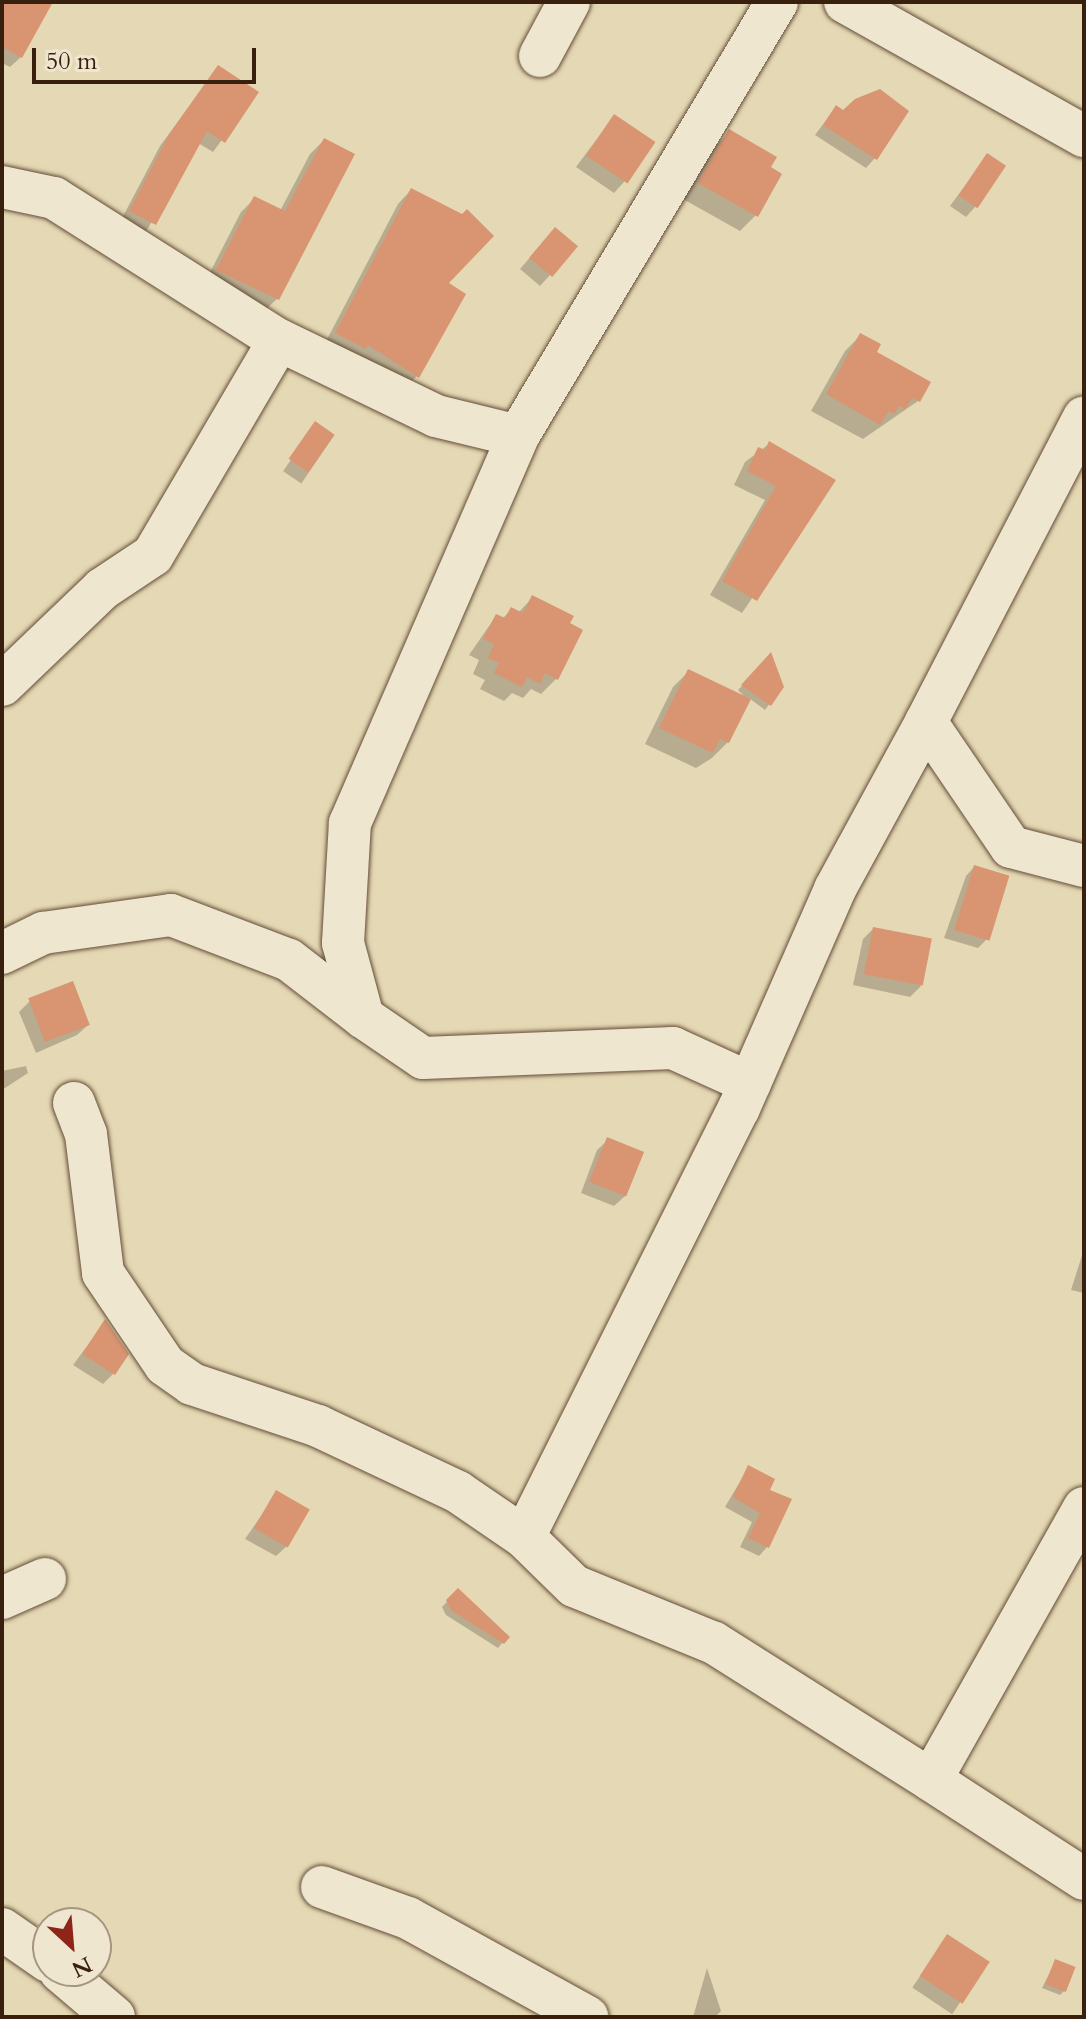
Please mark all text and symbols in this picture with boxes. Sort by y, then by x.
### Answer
scale bar [36,32,260,82]
text: 50 m [46,45,97,78]
north arrow [32,1907,112,1987]
text: N [66,1949,97,1984]

